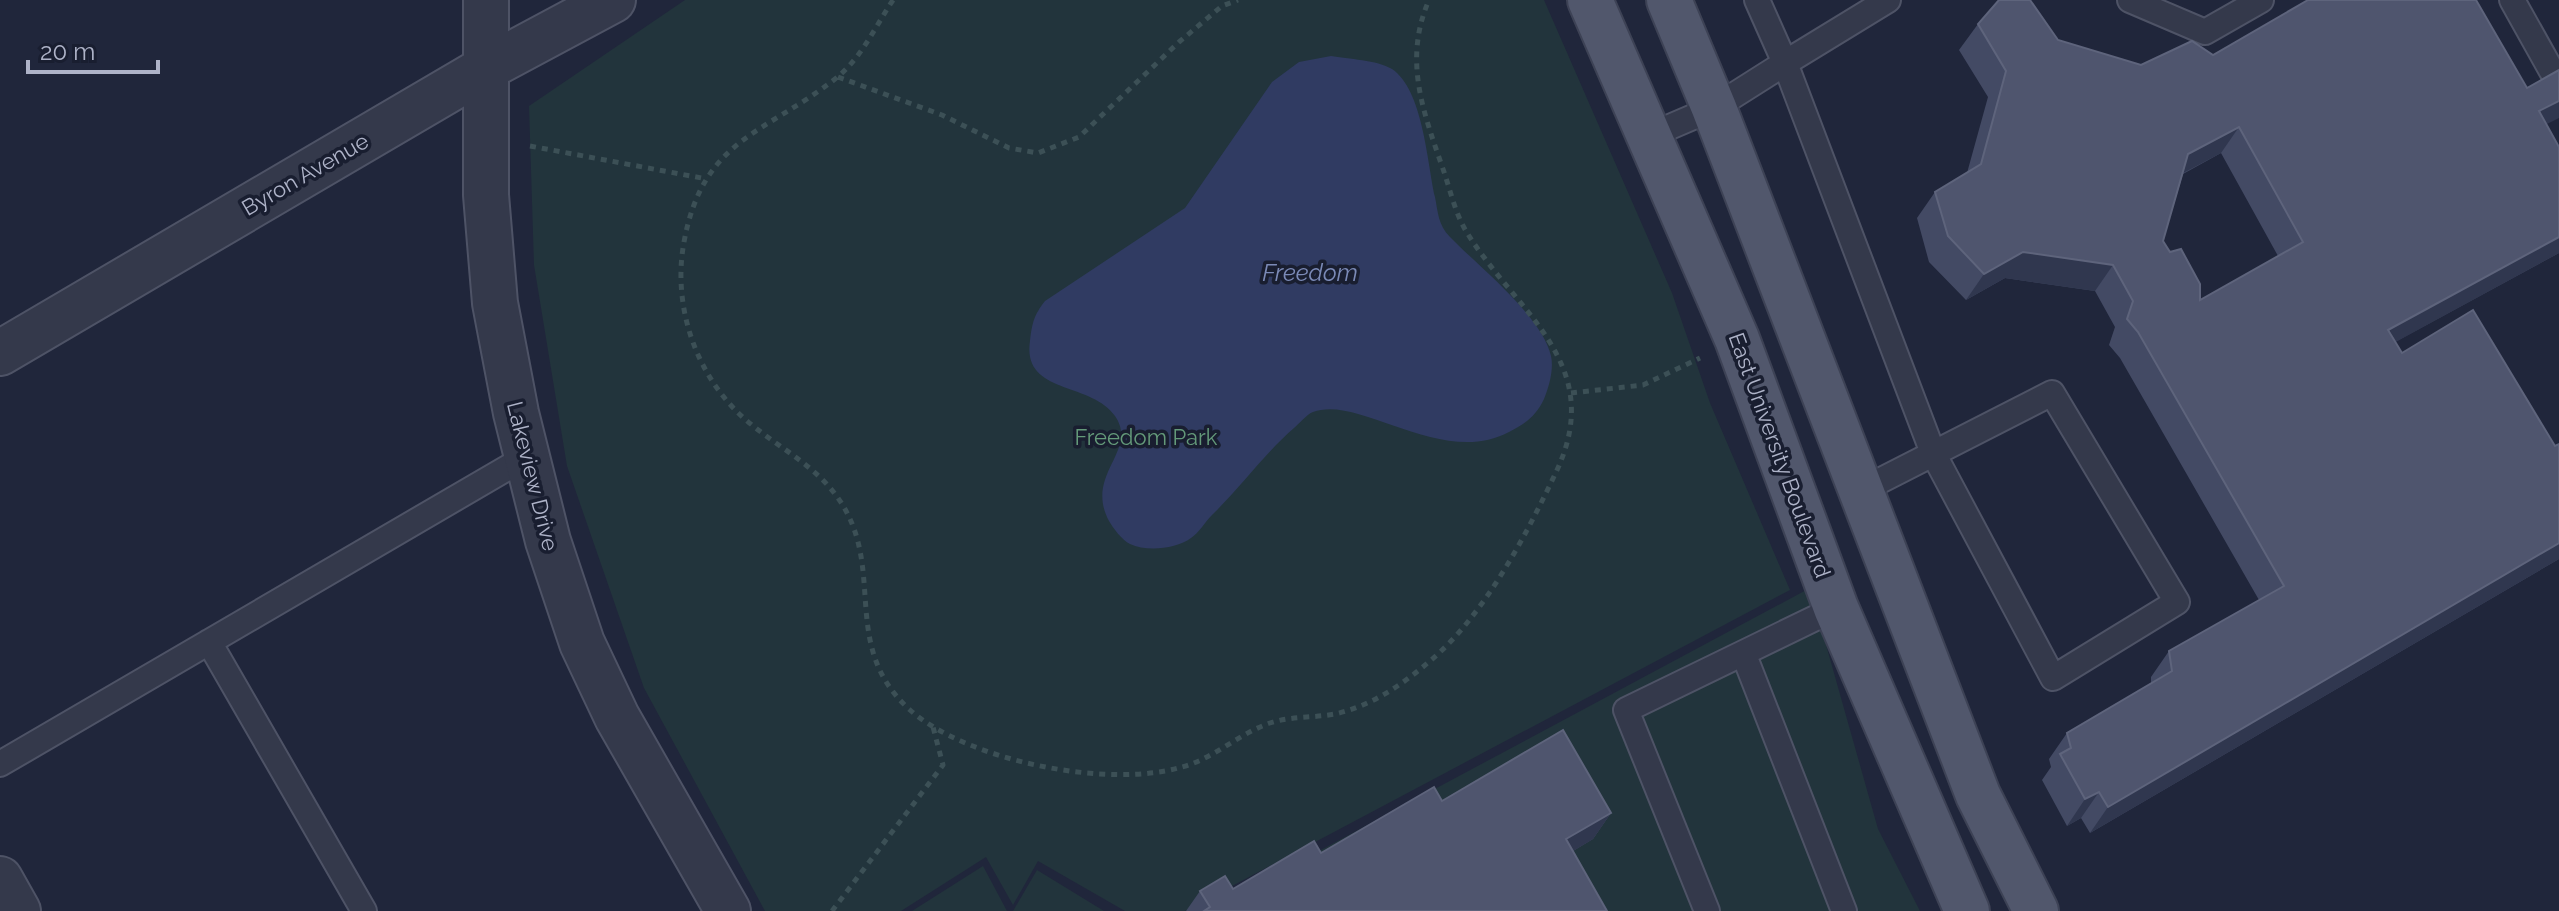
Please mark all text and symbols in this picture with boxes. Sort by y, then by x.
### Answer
scale bar [28,24,158,74]
text: 20 m [40,37,95,66]
street label: Byron Avenue [237,127,373,221]
water label: Freedom [1262,258,1358,287]
street label: East University Boulevard [1724,329,1836,581]
street label: Lakeview Drive [502,399,564,553]
park label: Freedom Park [1075,424,1218,450]

